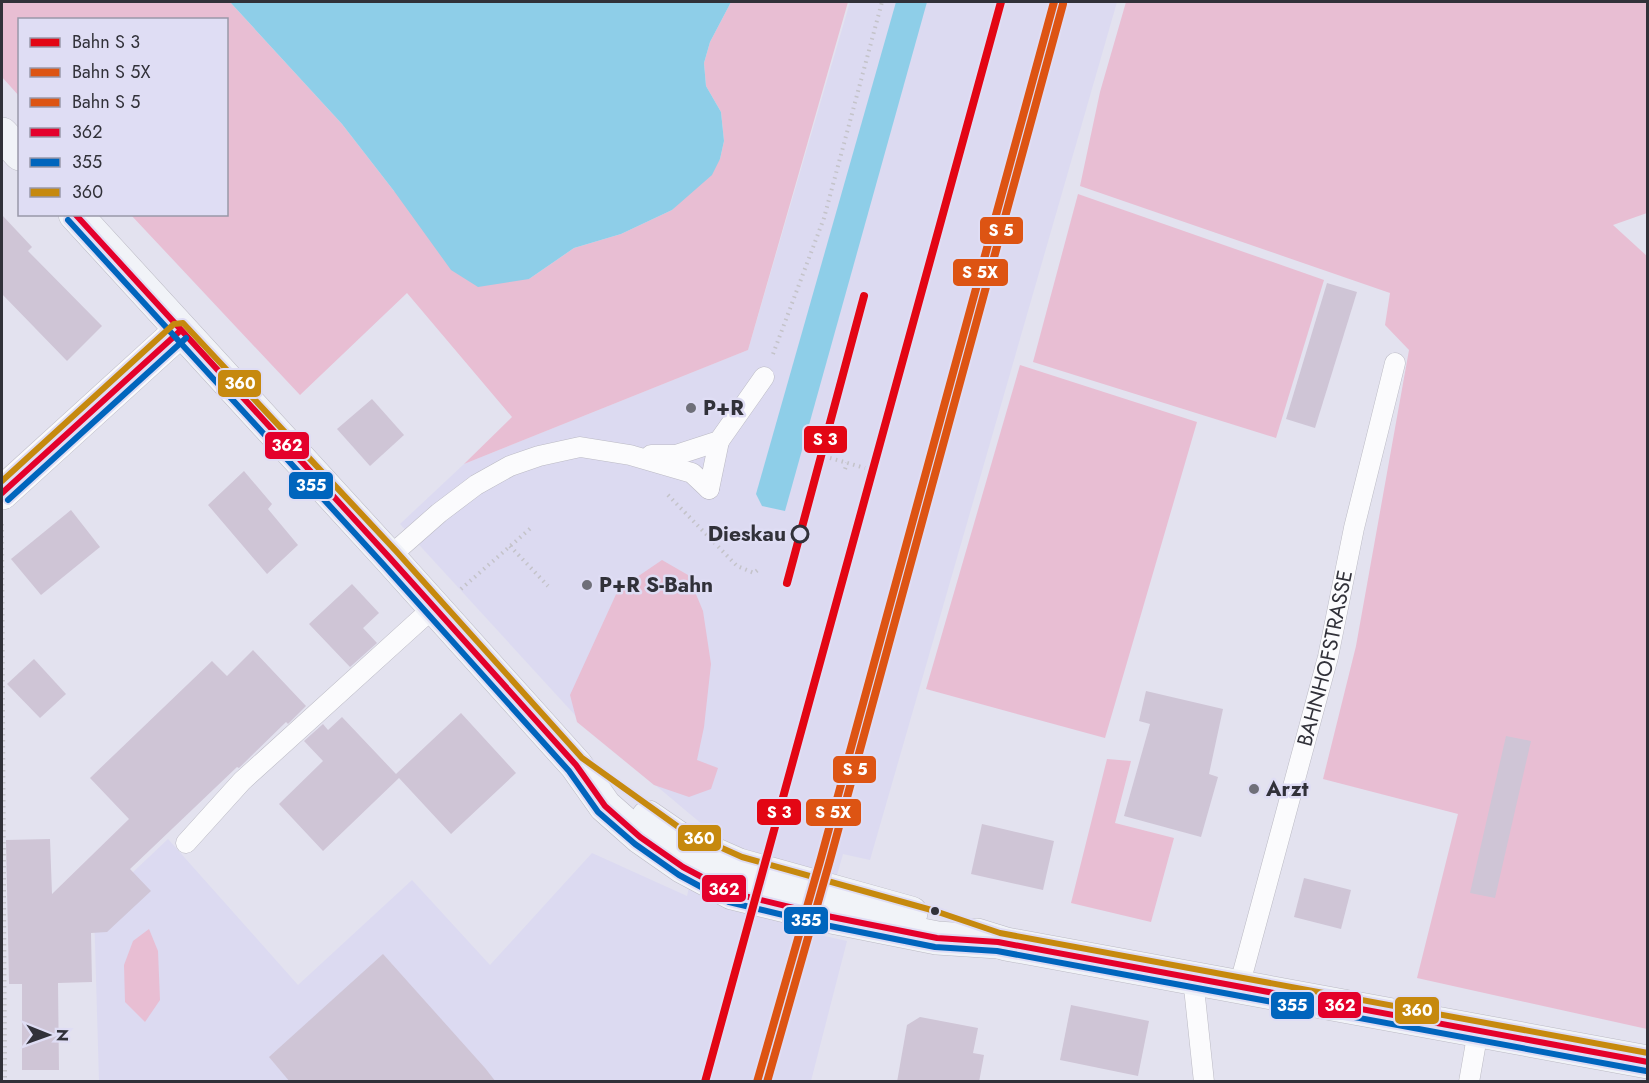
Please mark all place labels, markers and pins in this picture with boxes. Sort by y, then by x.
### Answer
place label: P+R [703,393,744,423]
marker: P+R [684,401,698,415]
place label: Dieskau [708,519,786,549]
marker: Dieskau [791,525,809,543]
place label: P+R S-Bahn [599,570,713,600]
marker: P+R S-Bahn [580,578,594,592]
place label: Arzt [1265,774,1309,804]
marker: Arzt [1247,782,1261,796]
unlabelled marker [929,905,941,917]

